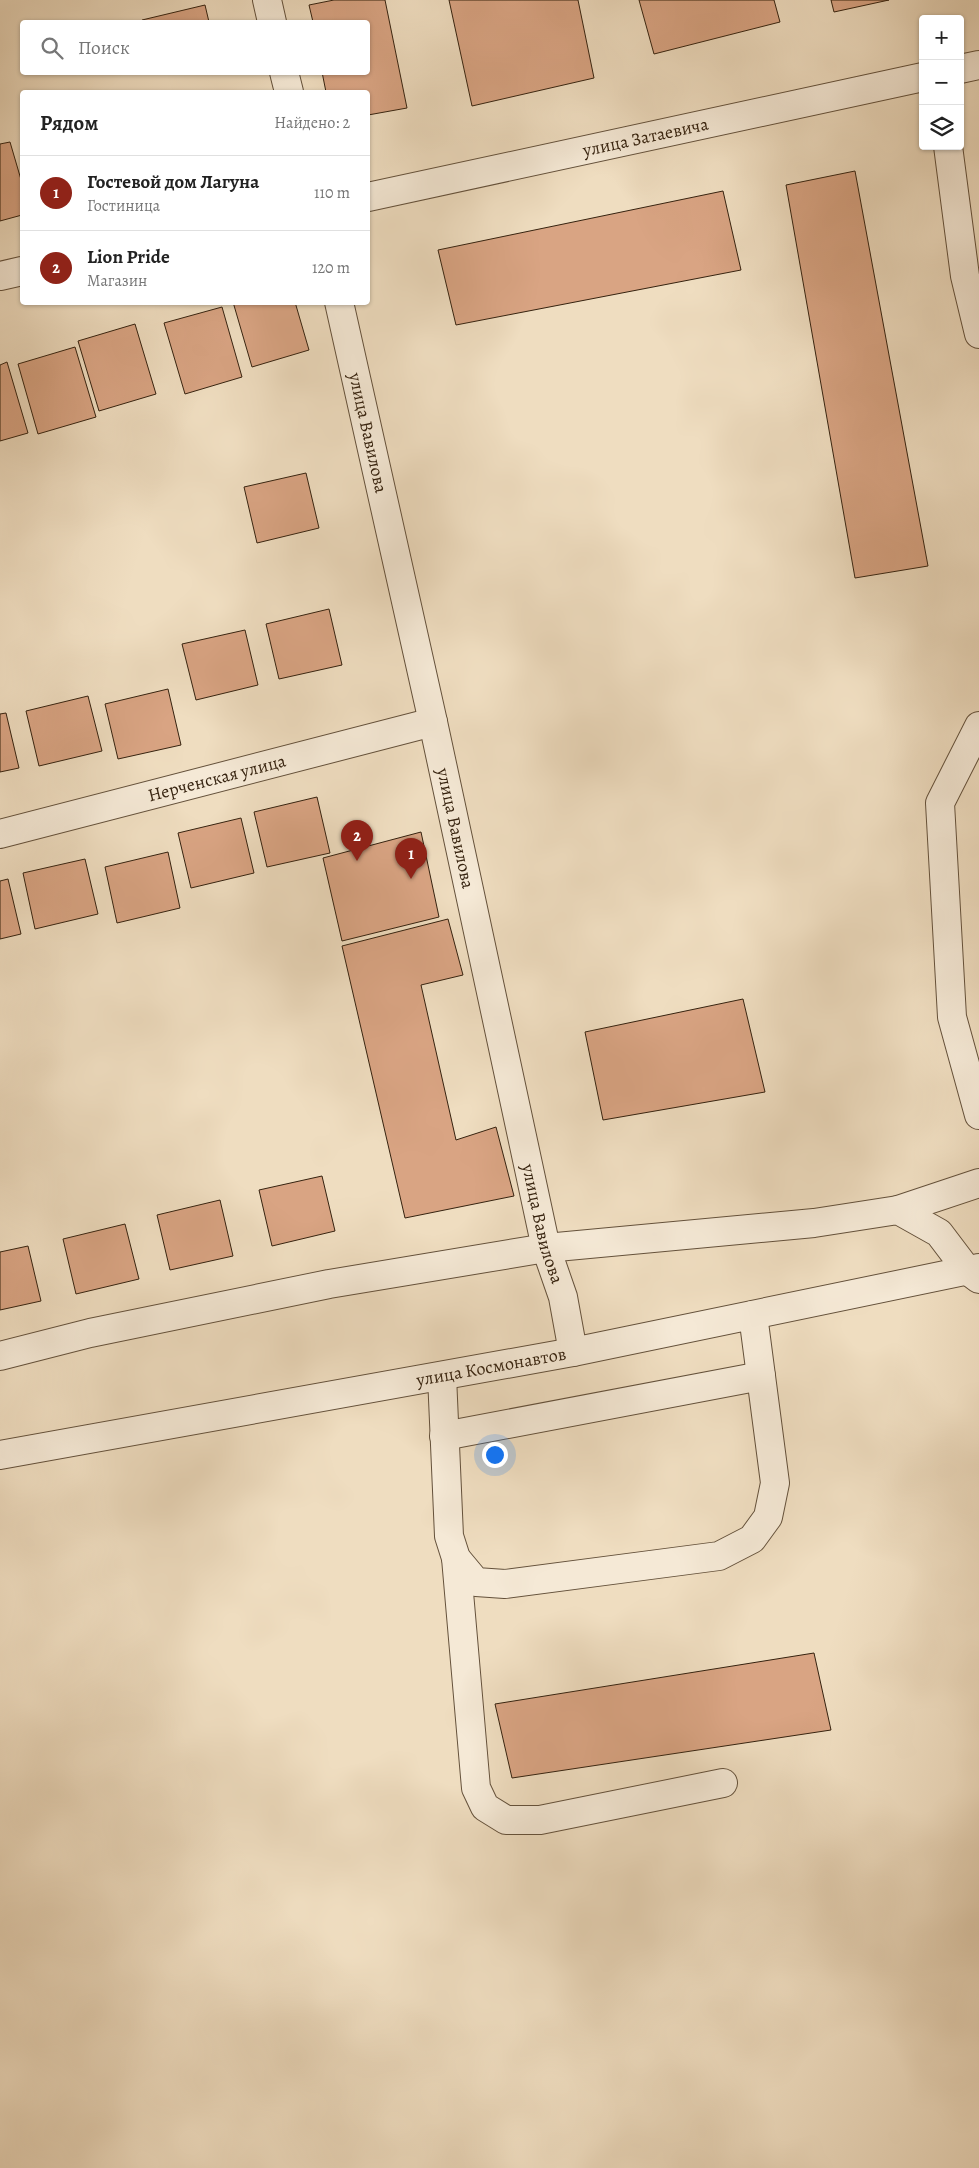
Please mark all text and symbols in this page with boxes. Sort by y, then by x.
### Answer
map controls [919,15,964,150]
button: + [919,15,964,60]
search box [20,20,370,75]
icon: search [38,34,66,62]
text: Поиск [78,35,130,61]
button: − [919,60,964,105]
button: layers [919,105,964,150]
text: Рядом [40,109,98,137]
text: Найдено: 2 [274,112,350,134]
street label: улица Затаевича [580,112,711,162]
text: Гостевой дом Лагуна [87,169,259,195]
text: 1 [53,182,59,204]
text: 110 m [314,182,350,204]
text: Гостиница [87,195,160,217]
text: Lion Pride [87,244,170,270]
text: 2 [52,257,60,279]
text: 120 m [312,257,350,279]
text: Магазин [87,270,147,292]
street label: улица Вавилова [343,369,394,496]
street label: Нерченская улица [145,748,289,807]
street label: улица Вавилова [431,765,481,891]
pin: 2 [341,820,373,861]
pin: 1 [395,838,427,879]
street label: улица Вавилова [516,1161,570,1288]
street label: улица Космонавтов [413,1341,568,1392]
your location [482,1442,508,1468]

